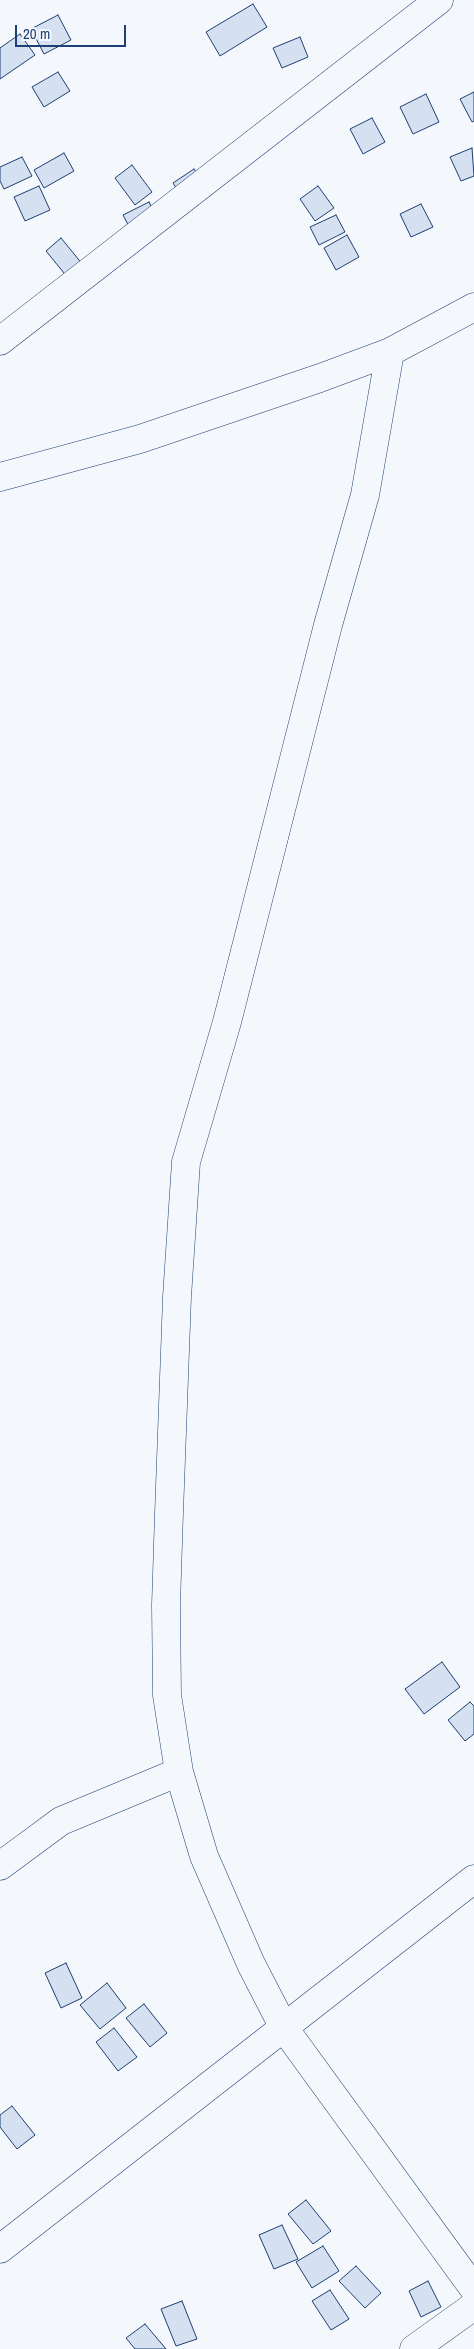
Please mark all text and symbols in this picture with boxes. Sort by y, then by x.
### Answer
scale bar [18,15,129,47]
text: 20 m [23,23,50,44]

